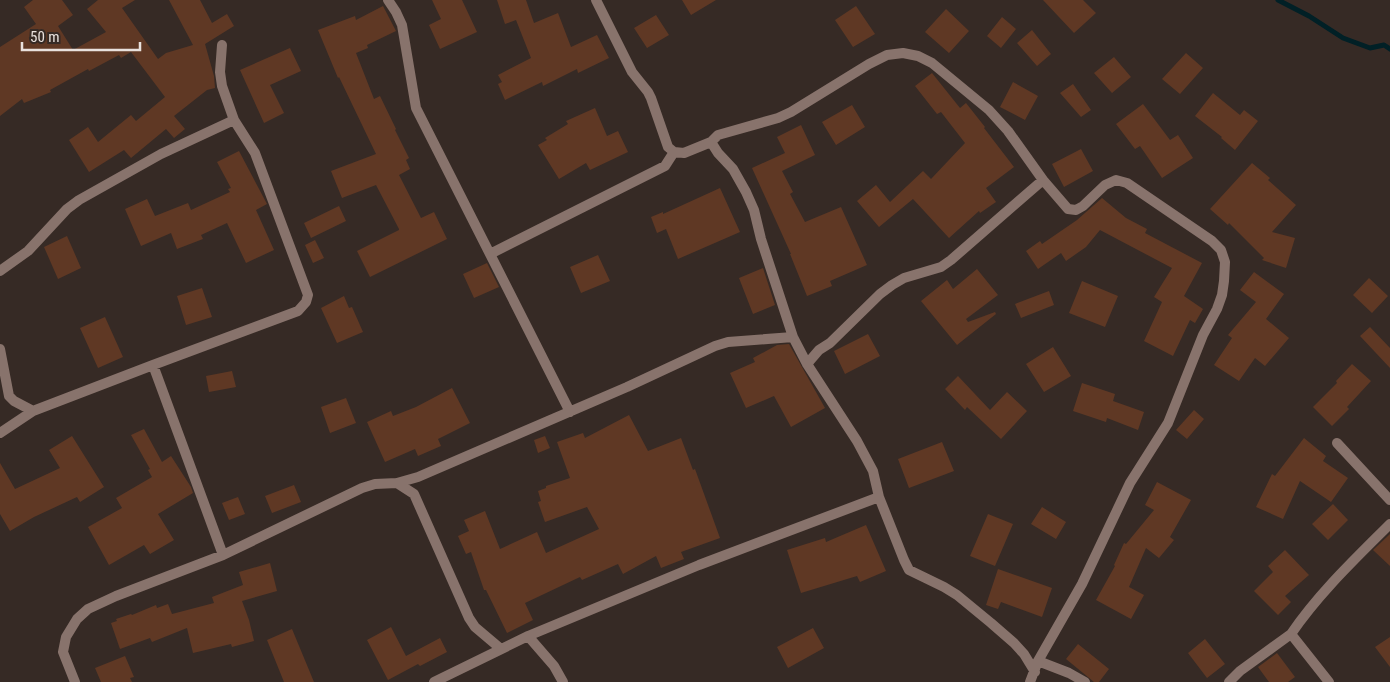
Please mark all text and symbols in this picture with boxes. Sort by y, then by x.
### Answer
scale bar [22,20,140,52]
text: 50 m [30,28,60,46]

